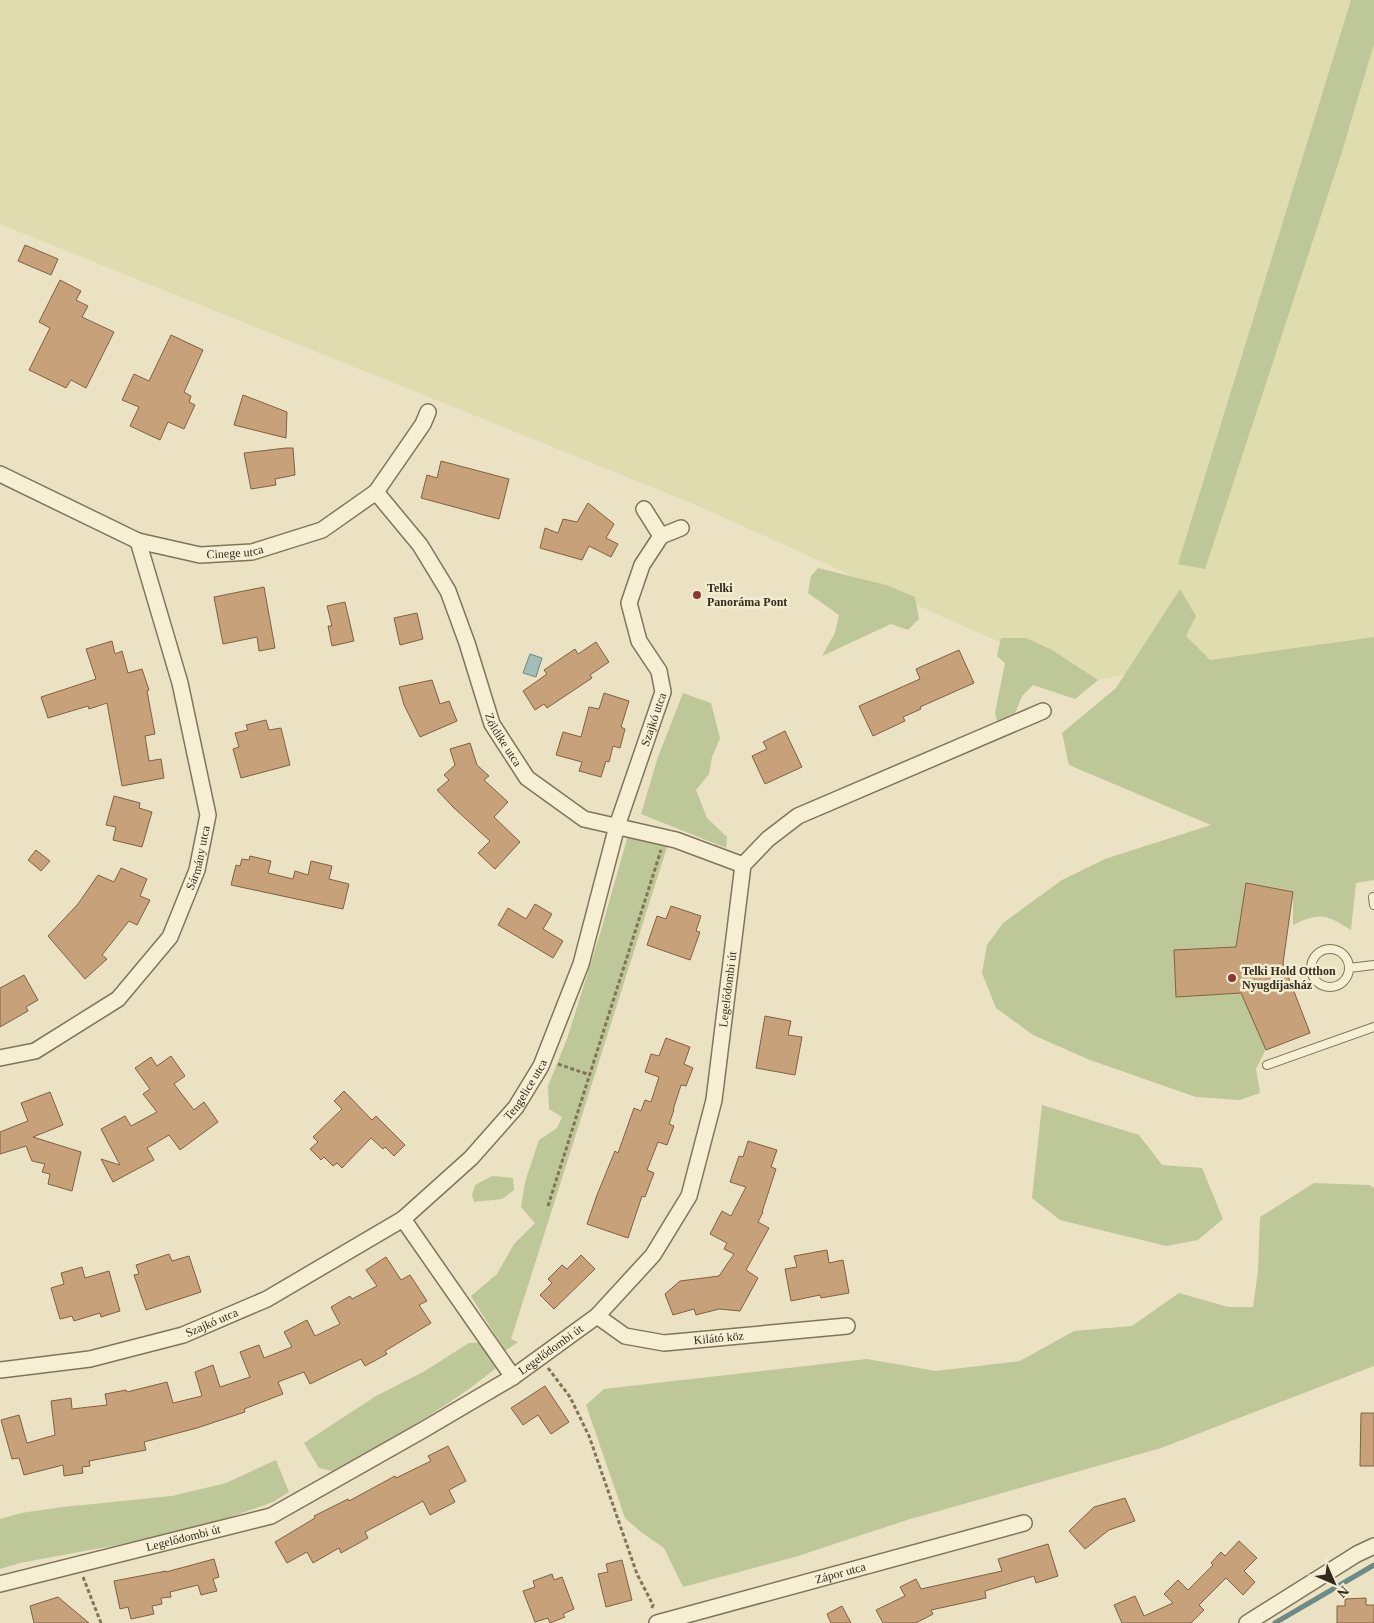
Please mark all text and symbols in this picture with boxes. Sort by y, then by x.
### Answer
street label: Cinege utca [206,542,266,562]
place label: Telki Panoráma Pont [707,581,787,609]
marker: Telki Panoráma Pont [691,589,703,601]
street label: Szajkó utca [638,690,669,748]
street label: Zöldike utca [482,711,525,770]
street label: Sármány utca [183,824,213,892]
street label: Legelődombi út [716,950,739,1028]
place label: Telki Hold Otthon Nyugdíjasház [1242,964,1336,992]
marker: Telki Hold Otthon Nyugdíjasház [1226,972,1238,984]
street label: Tengelice utca [501,1057,550,1123]
street label: Szajkó utca [183,1305,241,1340]
street label: Legelődombi út [516,1321,586,1378]
street label: Kilátó köz [693,1329,744,1347]
street label: Legelődombi út [145,1522,223,1554]
north arrow [1309,1558,1359,1608]
street label: Zápor utca [814,1559,868,1587]
text: N [1334,1583,1352,1601]

